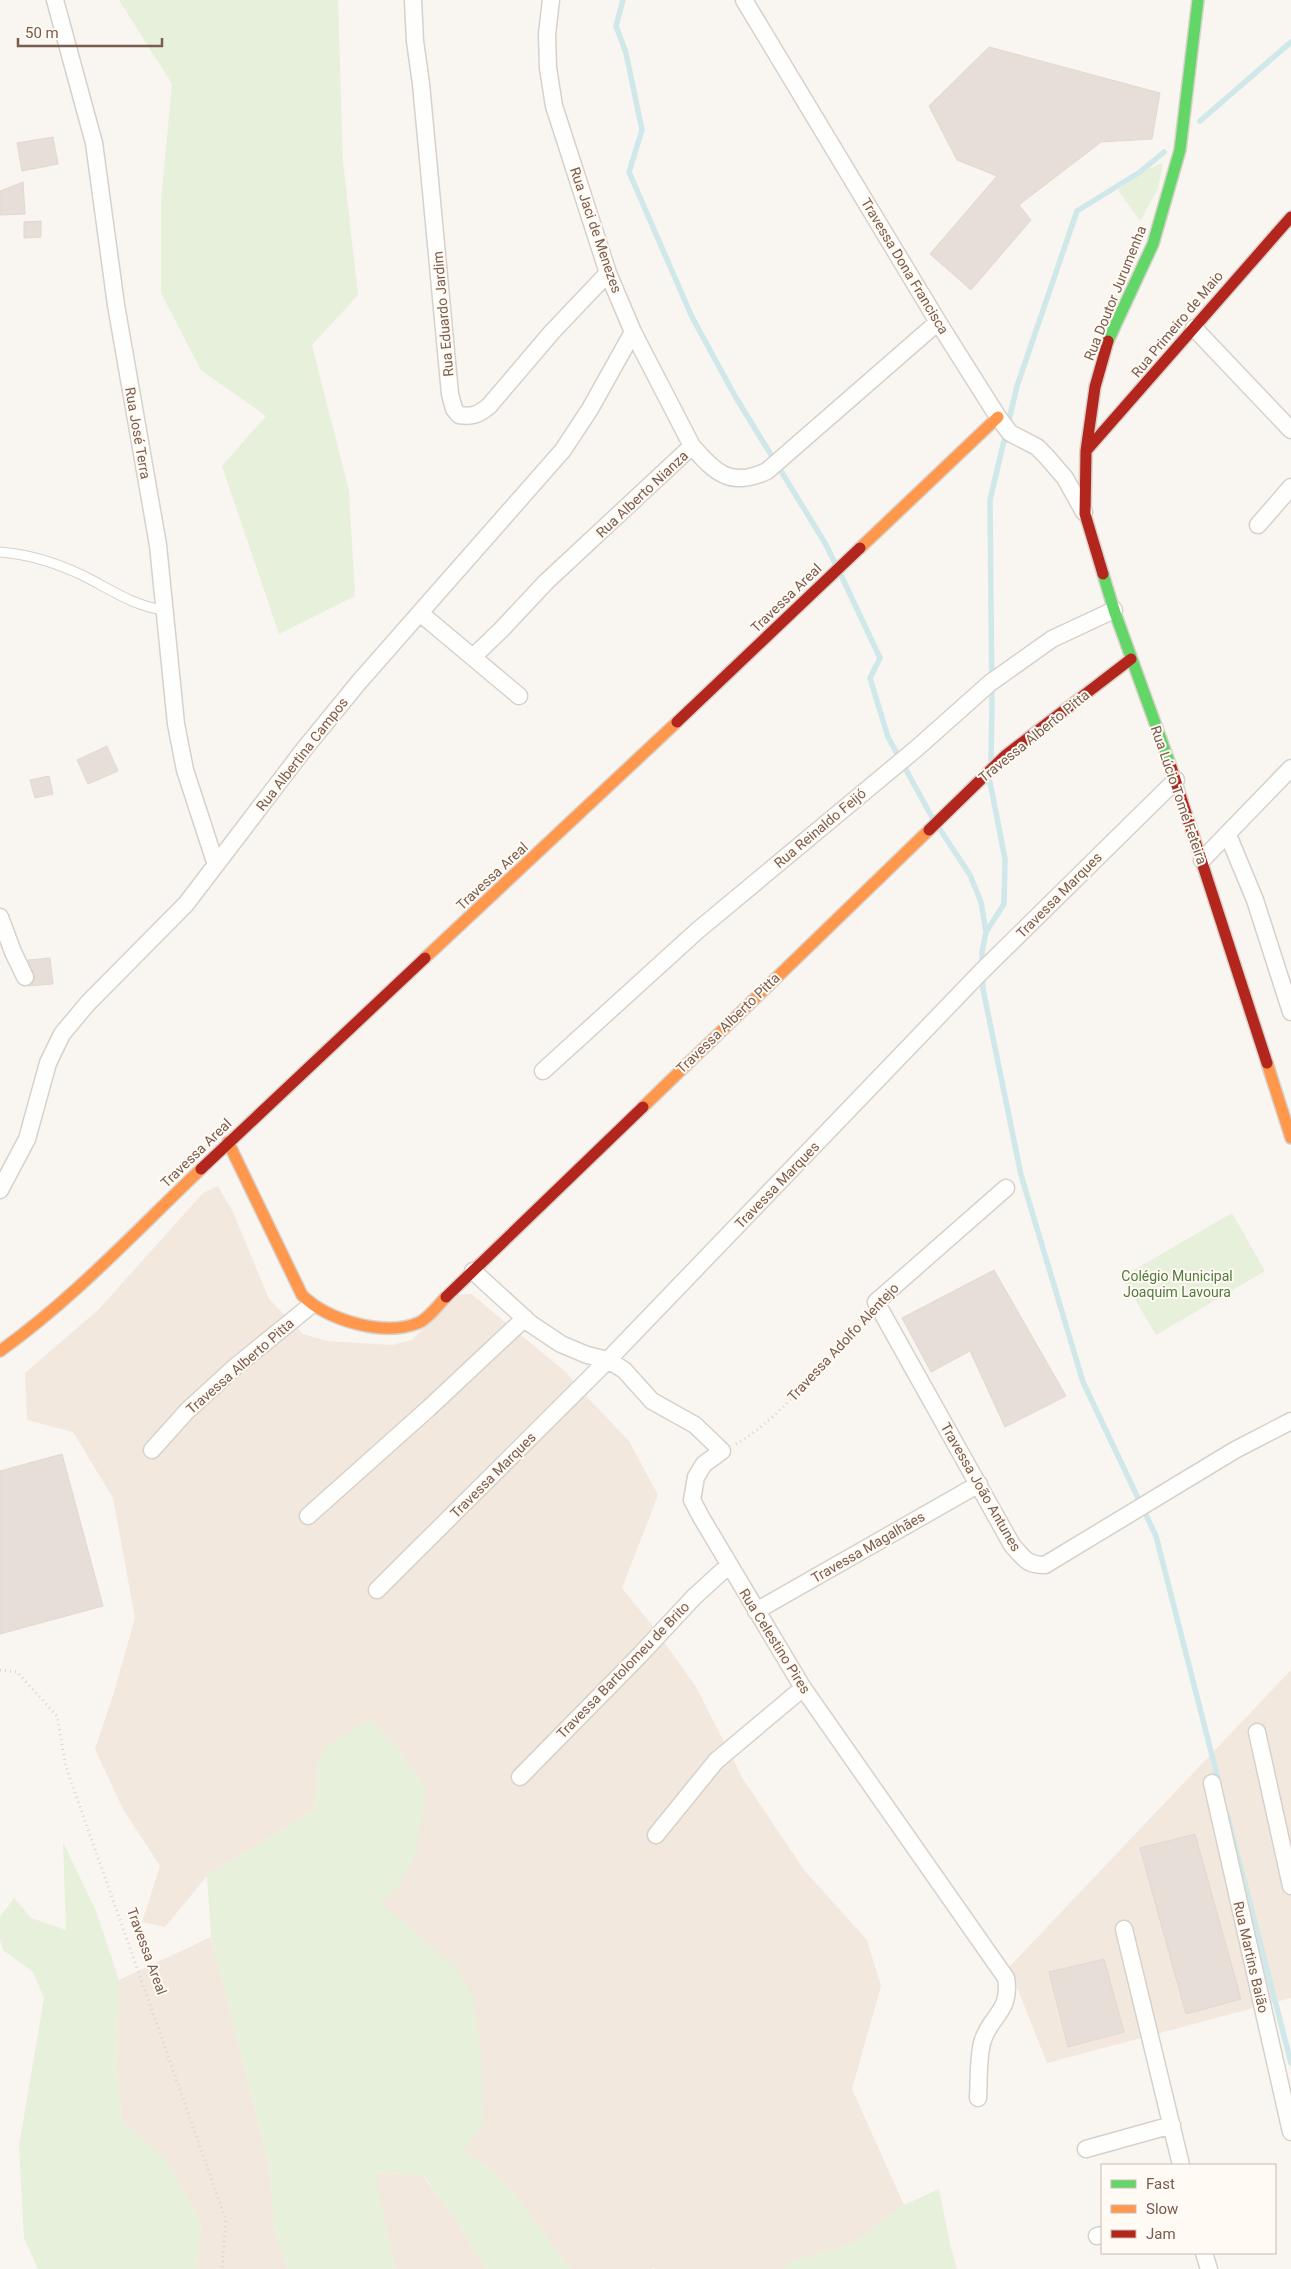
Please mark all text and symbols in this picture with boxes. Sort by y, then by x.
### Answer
scale bar [18,15,161,47]
text: 50 m [25,24,59,42]
street label: Rua Jaci de Menezes [567,165,625,295]
street label: Travessa Dona Francisca [858,195,952,337]
street label: Rua Doutor Jurumenha [1081,223,1149,363]
street label: Rua Eduardo Jardim [430,251,456,377]
street label: Rua Primeiro de Maio [1128,268,1226,380]
street label: Rua José Terra [122,386,154,480]
street label: Rua Alberto Nianza [593,447,691,541]
street label: Travessa Areal [747,560,825,636]
street label: Travessa Alberto Pitta [976,687,1092,785]
street label: Rua Albertina Campos [253,694,351,814]
street label: Rua Lúcio Tomé Feteira [1148,724,1210,866]
street label: Rua Reinaldo Feijó [771,785,869,871]
street label: Travessa Areal [453,839,531,913]
street label: Travessa Marques [1013,849,1105,941]
street label: Travessa Alberto Pitta [673,970,783,1076]
street label: Travessa Areal [157,1115,235,1191]
street label: Travessa Marques [732,1138,822,1232]
park label: Colégio Municipal Joaquim Lavoura [1121,1268,1233,1300]
street label: Travessa Adolfo Alentejo [784,1280,902,1404]
street label: Travessa Alberto Pitta [183,1315,297,1417]
street label: Travessa João Antunes [938,1420,1024,1554]
street label: Travessa Marques [447,1429,539,1521]
street label: Travessa Magalhães [808,1508,928,1586]
street label: Rua Celestino Pires [736,1586,814,1696]
street label: Travessa Bartolomeu de Brito [553,1598,693,1742]
street label: Rua Martins Baião [1230,1900,1272,2014]
street label: Travessa Areal [124,1905,170,1997]
legend [1101,2164,1276,2254]
text: Fast [1146,2175,1175,2193]
text: Slow [1146,2200,1178,2218]
text: Jam [1146,2225,1176,2243]

